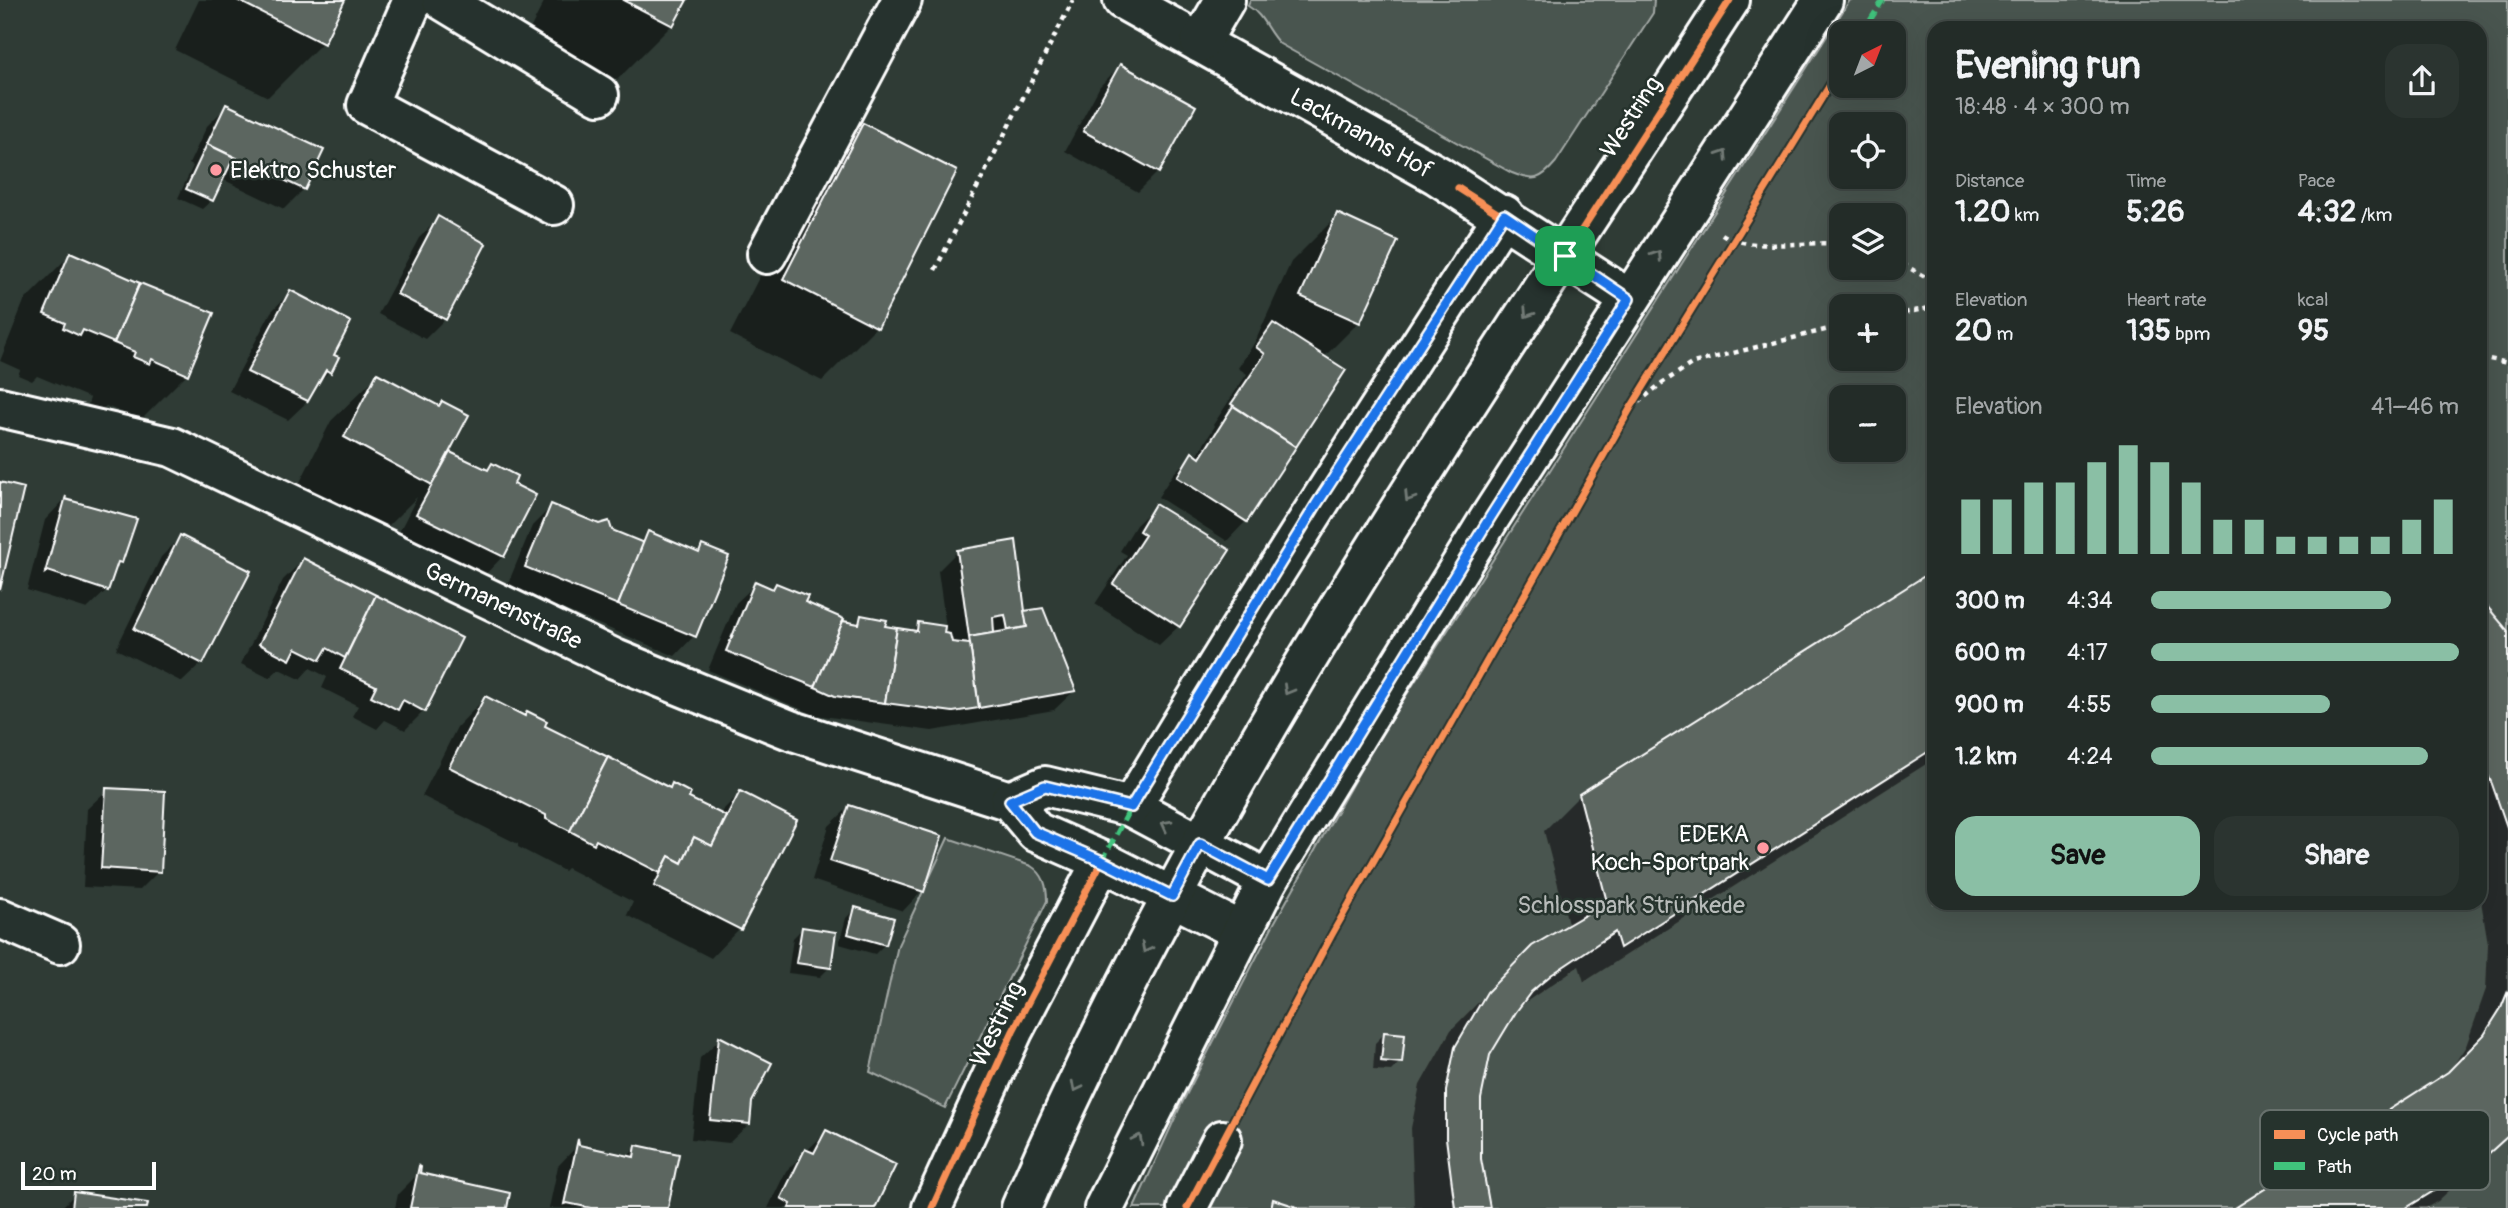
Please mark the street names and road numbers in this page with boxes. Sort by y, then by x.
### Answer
street label: Westring [1594,71,1668,163]
street label: Lackmanns Hof [1285,81,1438,184]
street label: Germanenstraße [420,556,587,656]
street label: Westring [964,977,1030,1071]

